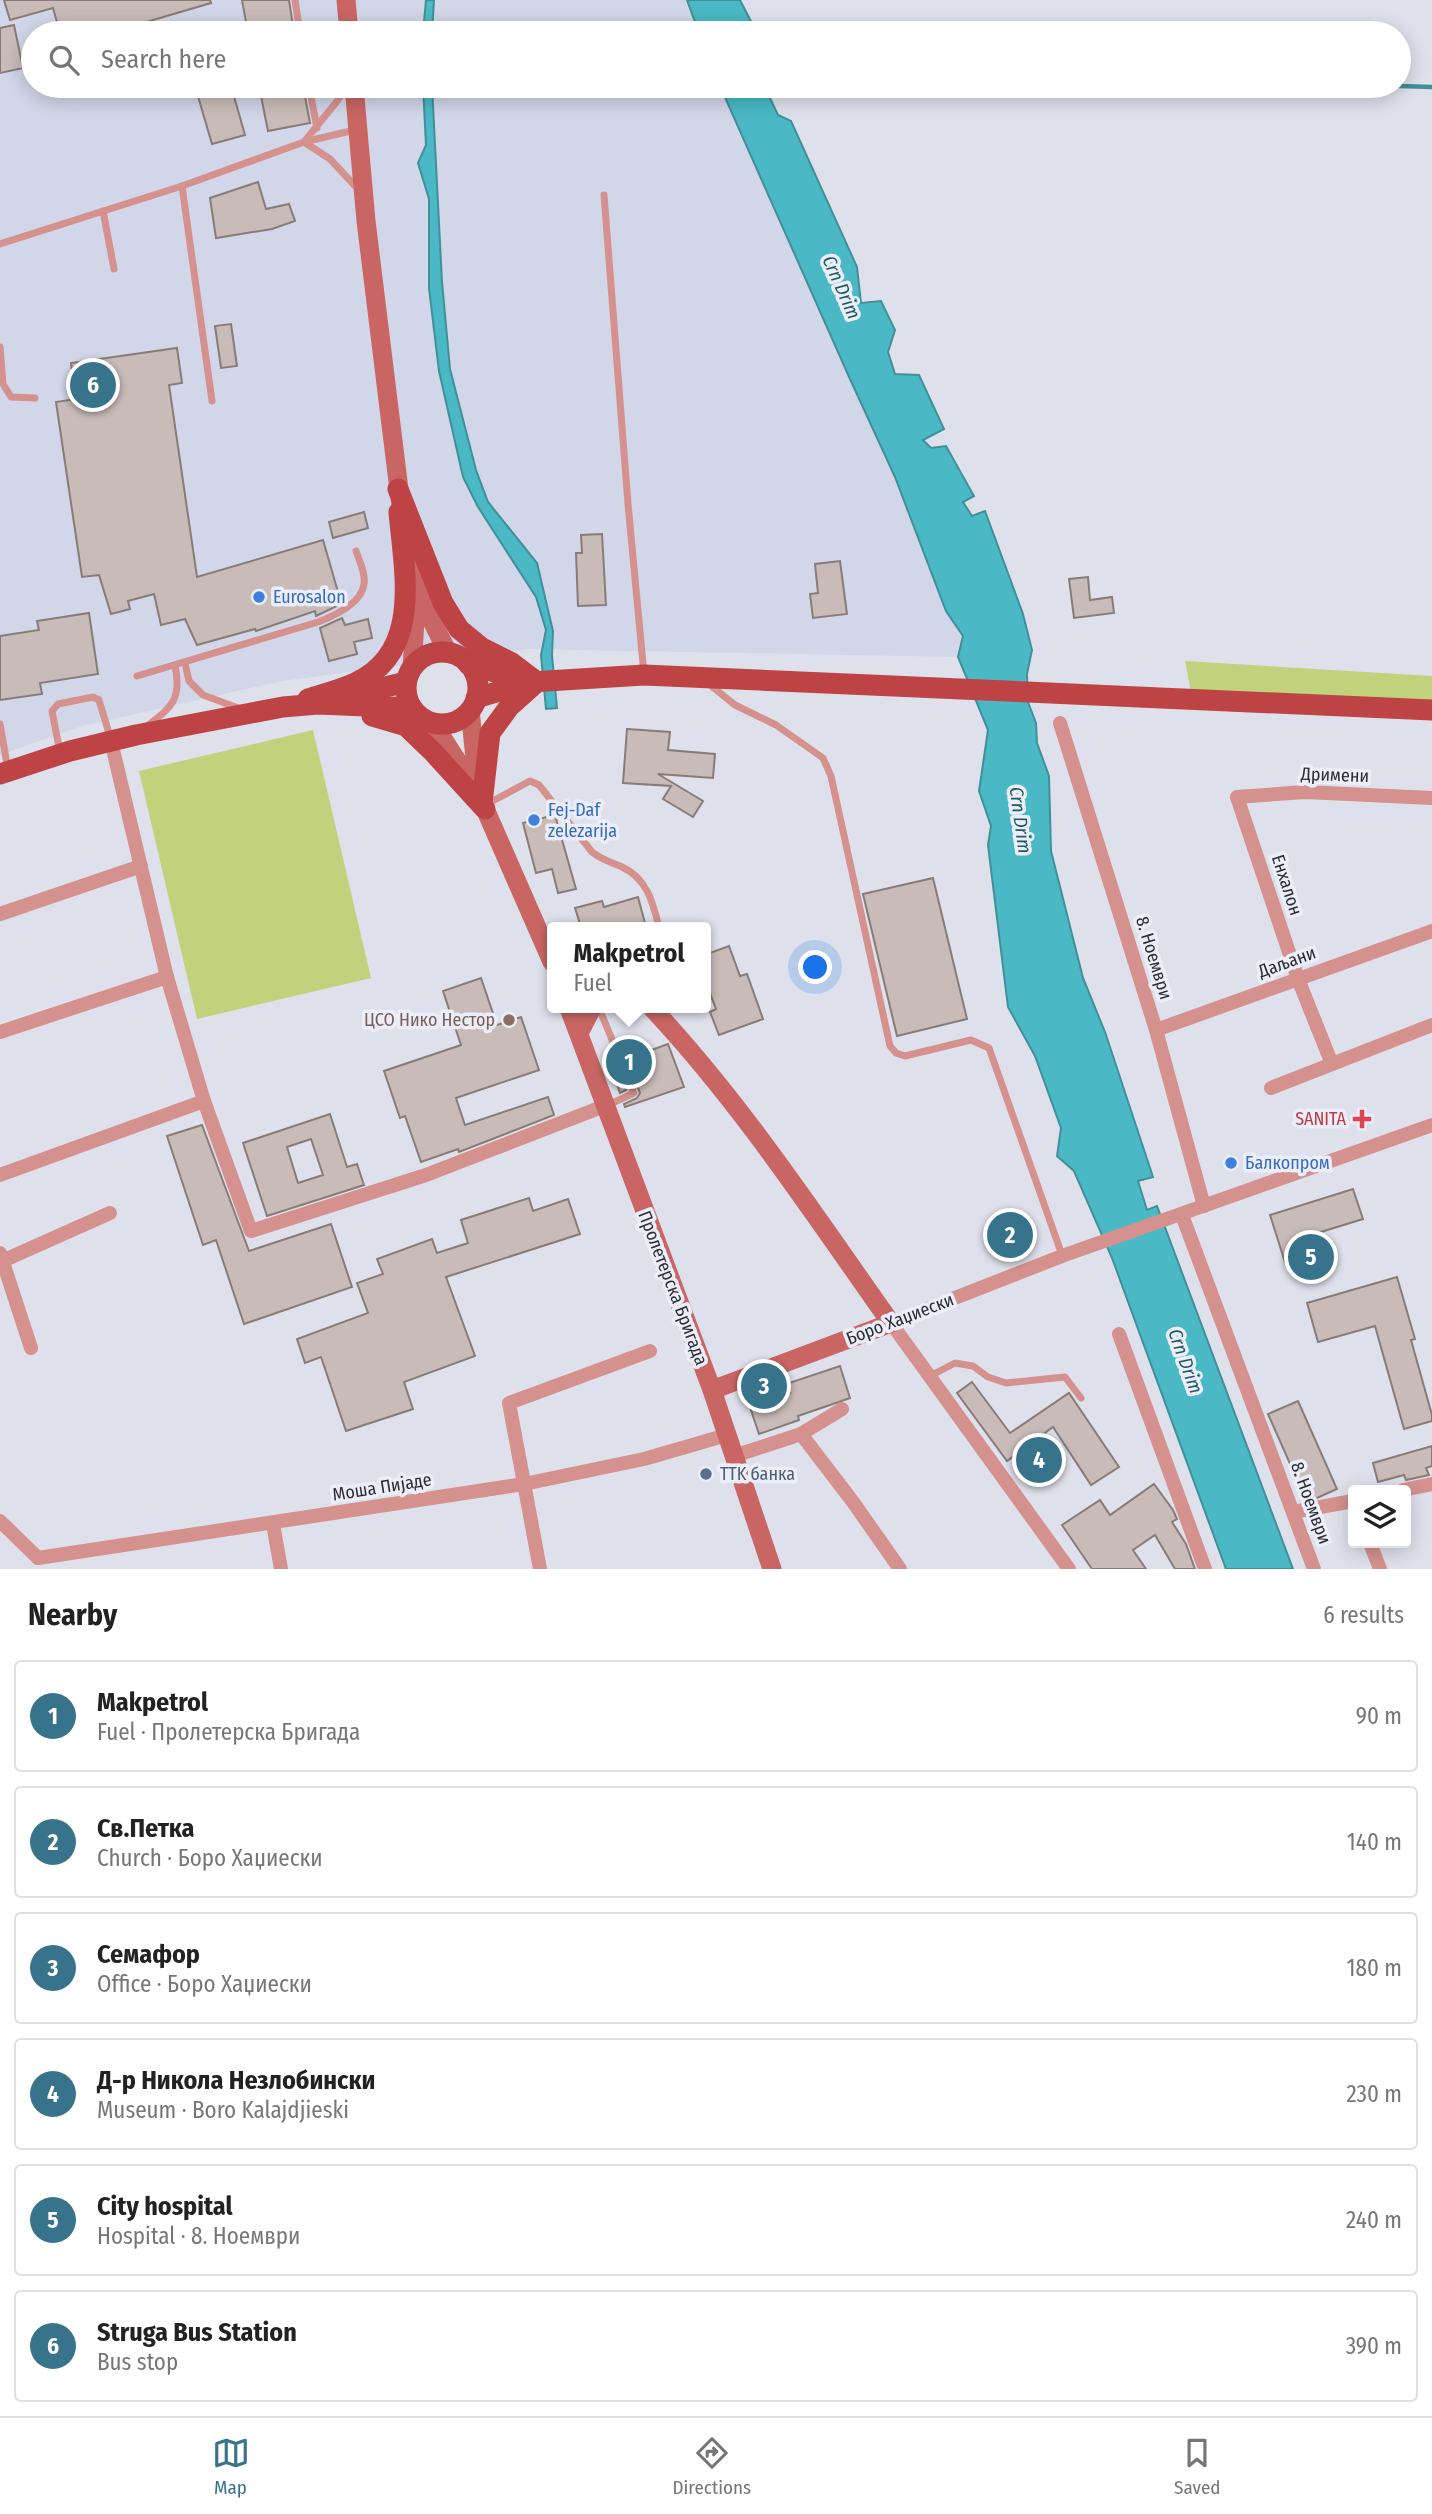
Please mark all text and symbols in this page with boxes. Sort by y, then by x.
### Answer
search box [21,21,1411,98]
icon: search [45,41,83,79]
text: Search here [101,44,226,75]
water label: Crn Drim [817,252,866,323]
pin: 6 [70,359,116,411]
place label: Eurosalon [273,586,346,608]
marker: Eurosalon [251,589,267,605]
street label: Дримени [1299,763,1370,787]
water label: Crn Drim [1004,785,1037,855]
place label: Fej-Daf zelezarija [548,799,617,842]
marker: Fej-Daf zelezarija [526,812,542,828]
street label: Енхалон [1267,852,1307,918]
street label: 8. Ноември [1131,914,1177,1002]
popup [547,922,711,1013]
text: Makpetrol [573,938,685,969]
street label: Даљани [1254,941,1319,983]
your location [798,950,832,984]
text: Fuel [573,969,612,997]
place label: ЦСО Нико Нестор [364,1009,495,1031]
marker: ЦСО Нико Нестор [501,1012,517,1028]
pin: 1 [606,1036,652,1088]
place label: SANITA [1295,1108,1347,1130]
marker: SANITA [1352,1109,1372,1129]
place label: Балкопром [1245,1152,1330,1174]
marker: Балкопром [1223,1155,1239,1171]
street label: Пролетерска Бригада [633,1208,713,1368]
pin: 2 [987,1209,1033,1261]
pin: 5 [1288,1231,1334,1283]
street label: Боро Хаџиески [843,1288,957,1350]
water label: Crn Drim [1163,1326,1208,1397]
pin: 3 [741,1360,787,1412]
pin: 4 [1016,1434,1062,1486]
street label: 8. Ноември [1286,1459,1336,1547]
place label: TTK банка [720,1463,795,1485]
marker: TTK банка [698,1466,714,1482]
street label: Моша Пијаде [331,1468,433,1506]
map controls [1348,1485,1411,1548]
button: layers [1348,1485,1411,1548]
text: Nearby [28,1597,117,1633]
text: 6 results [1323,1601,1404,1629]
text: Makpetrol [97,1687,208,1718]
text: 1 [48,1702,58,1730]
text: 90 m [1356,1702,1402,1730]
text: Fuel · Пролетерска Бригада [97,1718,360,1746]
text: Св.Петка [97,1813,194,1844]
text: 2 [48,1828,58,1856]
text: 140 m [1347,1828,1402,1856]
text: Church · Боро Хаџиески [97,1844,323,1872]
text: Семафор [97,1939,200,1970]
text: 3 [48,1954,58,1982]
text: 180 m [1346,1954,1402,1982]
text: Office · Боро Хаџиески [97,1970,312,1998]
text: Д-р Никола Незлобински [97,2065,375,2096]
text: 4 [47,2080,59,2108]
text: 230 m [1346,2080,1402,2108]
text: Museum · Boro Kalajdjieski [97,2096,349,2124]
text: City hospital [97,2191,233,2222]
text: 5 [47,2206,59,2234]
text: 240 m [1346,2206,1402,2234]
text: Hospital · 8. Ноември [97,2222,300,2250]
text: Struga Bus Station [97,2317,297,2348]
text: 6 [47,2332,59,2360]
text: 390 m [1346,2332,1402,2360]
text: Bus stop [97,2348,178,2376]
tab: Map [212,2434,250,2499]
tab: Directions [673,2434,751,2499]
tab: Saved [1174,2434,1220,2499]

